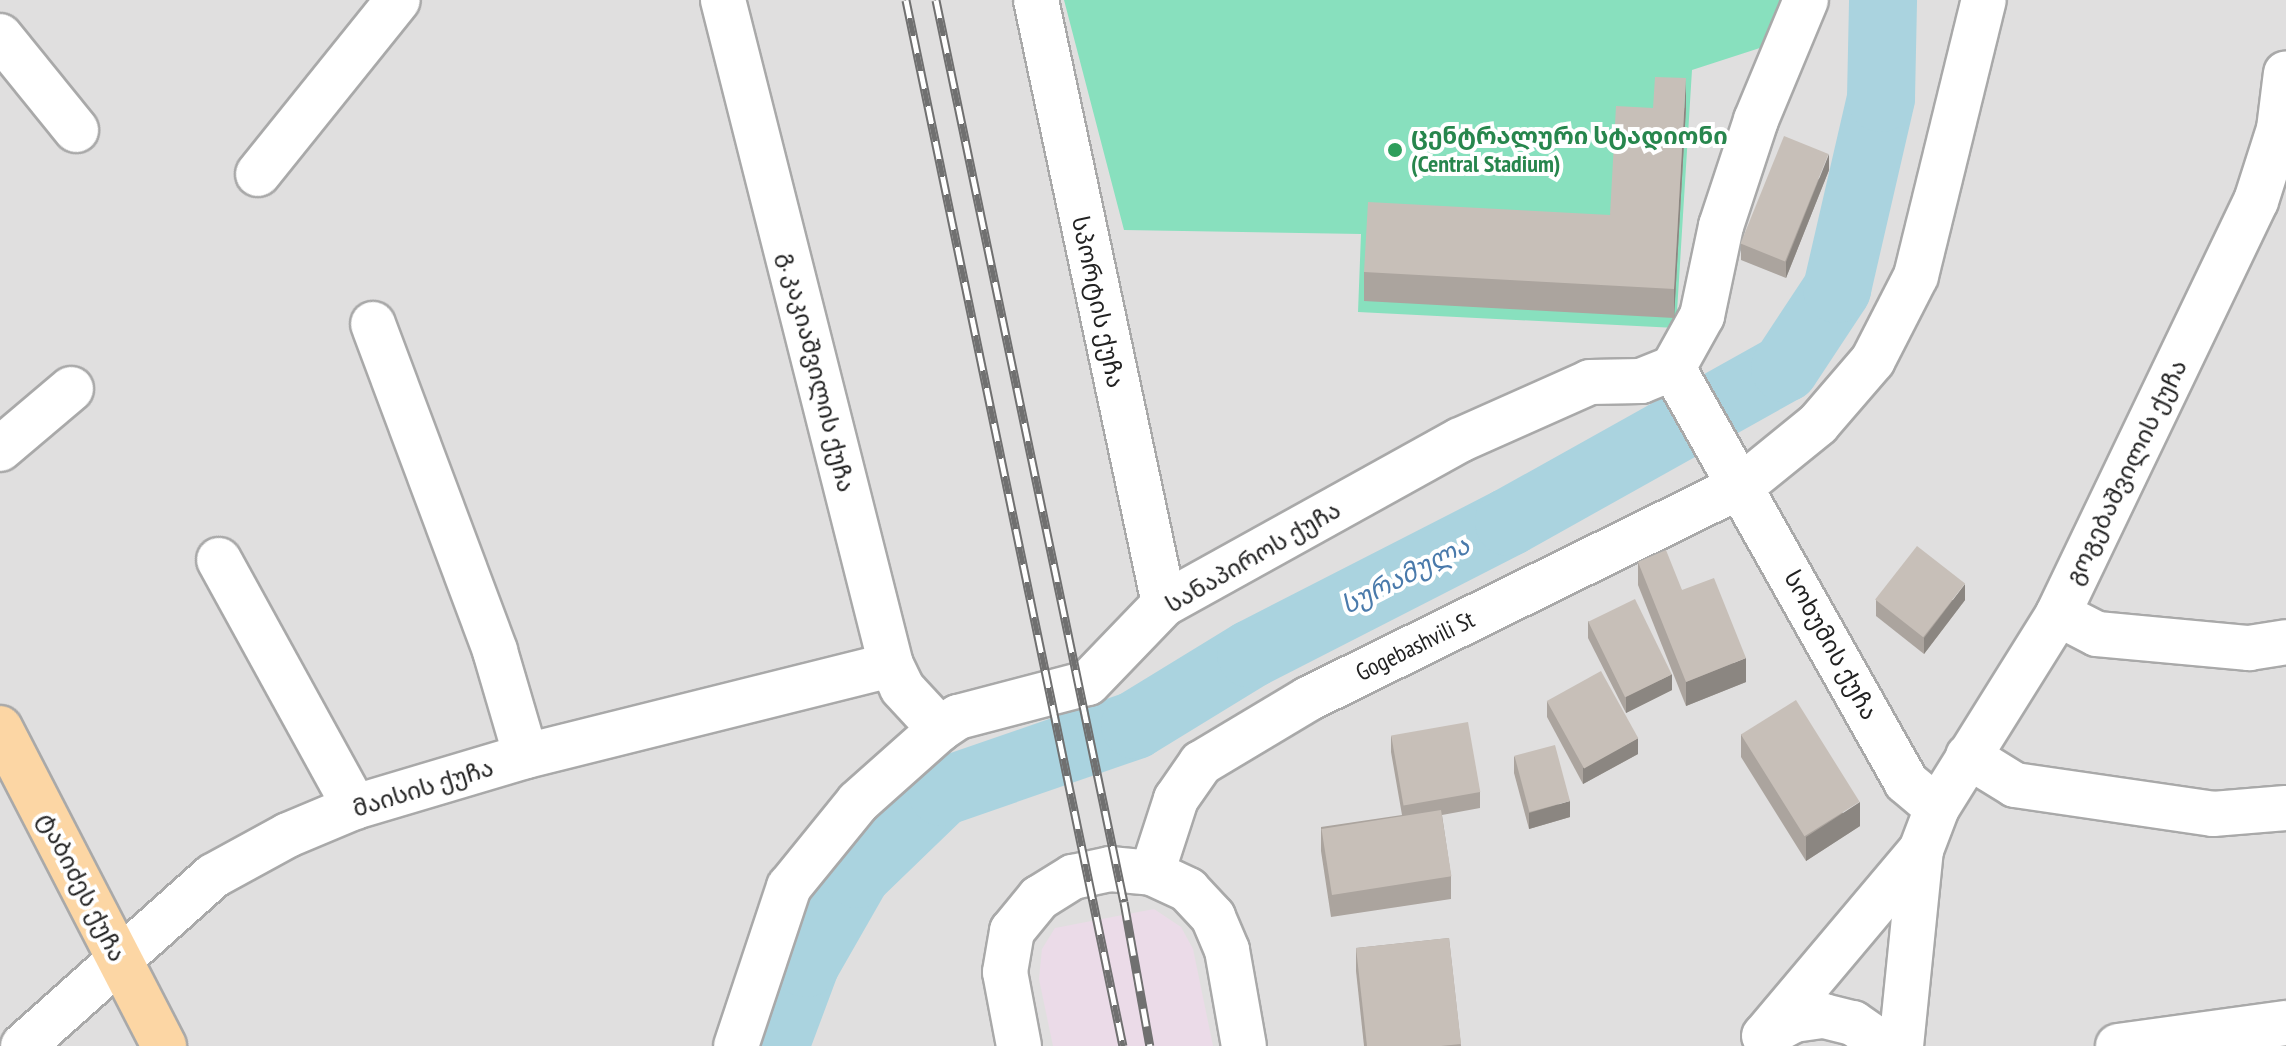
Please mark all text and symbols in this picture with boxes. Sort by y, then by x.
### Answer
place label: ცენტრალური სტადიონი (Central Stadium) [1411,122,1728,178]
marker: ცენტრალური სტადიონი (Central Stadium) [1386,141,1404,159]
street label: სპორტის ქუჩა [1066,214,1130,390]
street label: გ. კაკიაშვილის ქუჩა [773,248,861,496]
street label: გოგებაშვილის ქუჩა [2059,355,2193,589]
street label: სანაპიროს ქუჩა [1160,495,1346,619]
water label: სურამულა [1336,529,1474,621]
street label: სოხუმის ქუჩა [1778,565,1884,725]
street label: Gogebashvili St [1351,605,1479,687]
street label: მაისის ქუჩა [349,753,497,823]
street label: ტაბიძეს ქუჩა [32,808,132,966]

